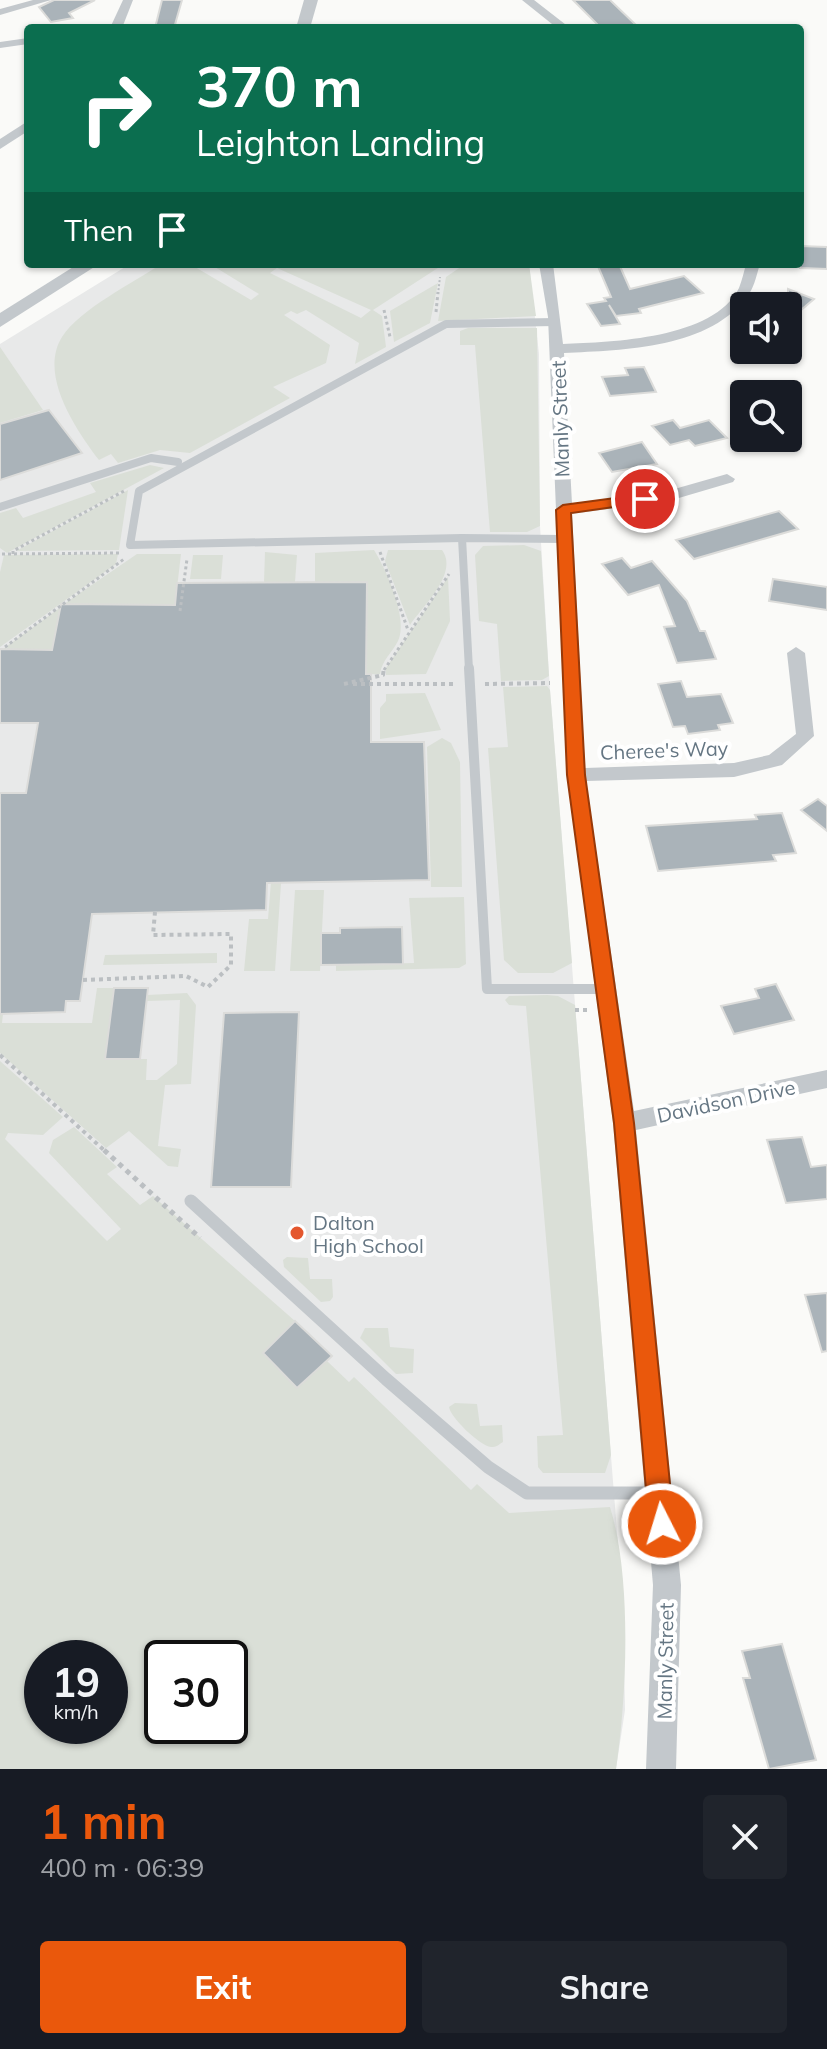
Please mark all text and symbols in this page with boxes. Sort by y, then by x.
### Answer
text: 370 m [196,51,363,121]
icon: right [64,56,168,160]
text: Leighton Landing [196,120,485,165]
icon: arrive [150,208,194,252]
text: Then [64,211,134,249]
map controls [730,292,802,452]
button: sound [730,292,802,364]
street label: Manly Street [545,360,575,478]
button: search [730,380,802,452]
pin [611,465,679,533]
icon: arrive [623,477,667,521]
street label: Cheree's Way [599,735,729,765]
street label: Davidson Drive [655,1074,797,1128]
place label: Dalton High School [313,1210,424,1258]
marker: Dalton High School [288,1224,306,1242]
position arrow [620,1482,704,1566]
street label: Manly Street [651,1602,679,1720]
speed limit sign: 30 [144,1640,248,1744]
text: 19 [52,1657,100,1707]
text: km/h [53,1699,99,1724]
text: 1 min [40,1791,167,1851]
button: close [703,1795,787,1879]
text: 400 m · 06:39 [40,1851,204,1884]
button: Exit [40,1941,406,2033]
button: Share [422,1941,787,2033]

